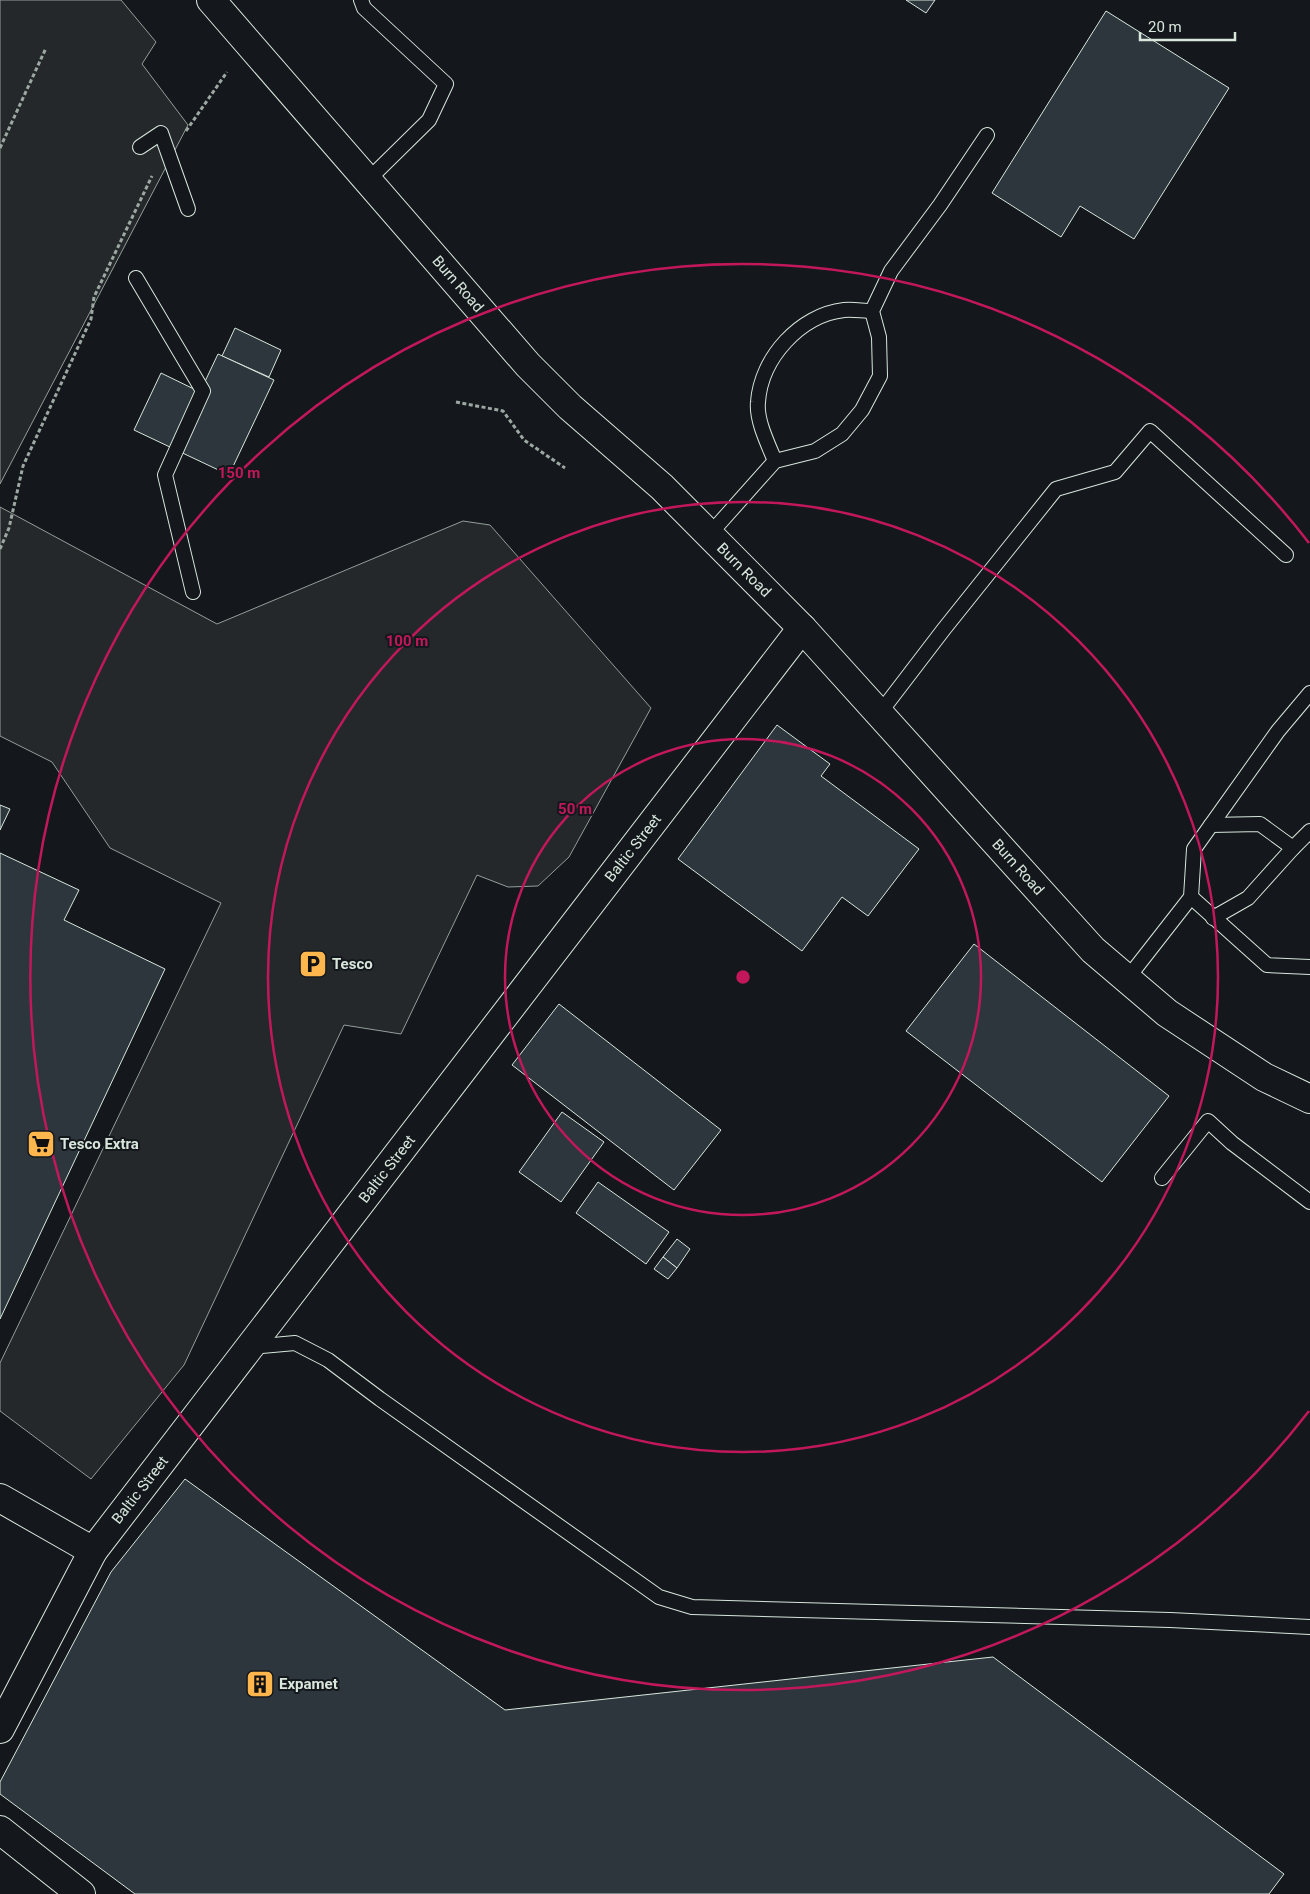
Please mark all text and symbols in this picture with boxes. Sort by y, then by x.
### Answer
scale bar [1140,10,1235,42]
text: 20 m [1148,18,1182,36]
street label: Burn Road [429,252,487,316]
text: 150 m [218,464,260,482]
street label: Burn Road [713,539,775,601]
text: 100 m [386,632,428,650]
text: 50 m [558,800,592,818]
street label: Baltic Street [601,811,665,885]
street label: Burn Road [988,835,1048,899]
parking icon: Tesco [298,949,328,979]
place label: Tesco [332,955,373,973]
centre of rings [734,968,752,986]
supermarket icon: Tesco Extra [26,1129,56,1159]
street label: Baltic Street [355,1132,419,1206]
place label: Tesco Extra [60,1135,139,1153]
street label: Baltic Street [108,1453,172,1527]
building icon: Expamet [245,1669,275,1699]
place label: Expamet [279,1675,338,1693]

